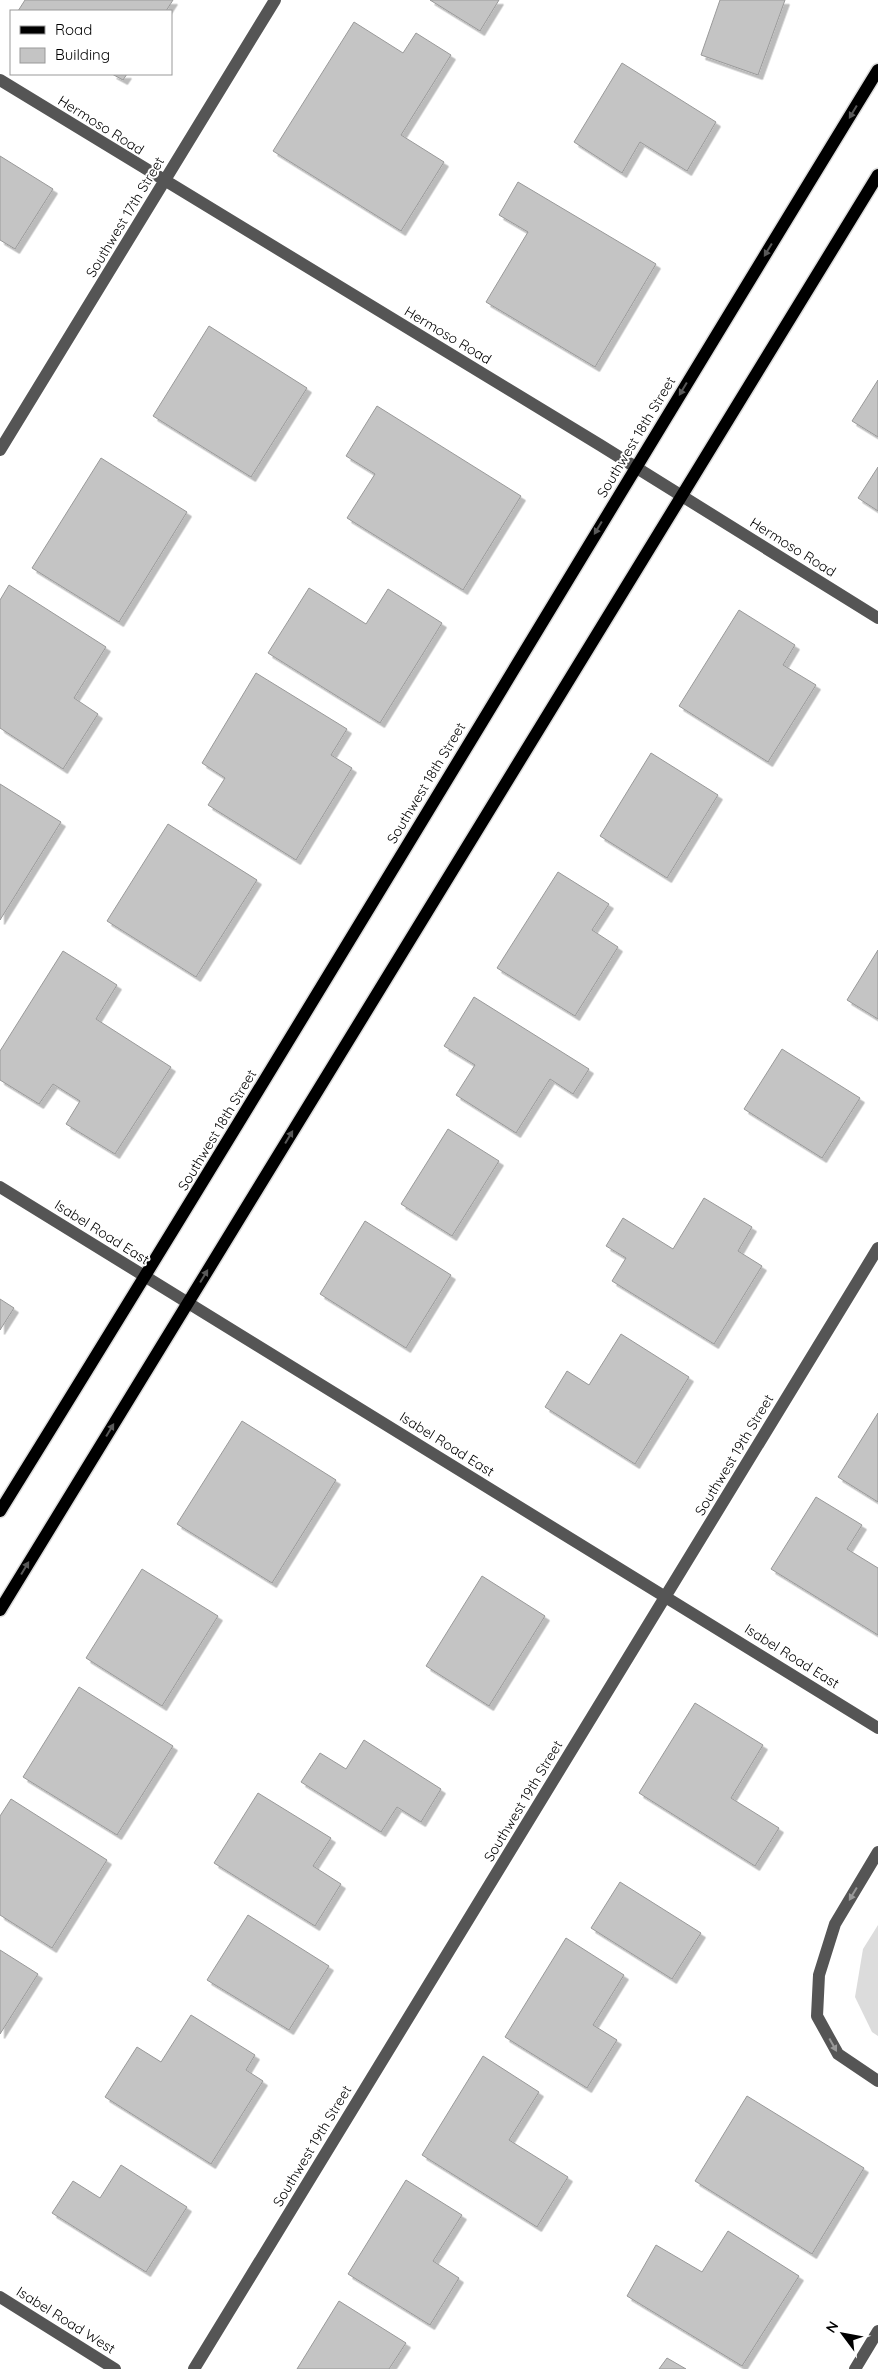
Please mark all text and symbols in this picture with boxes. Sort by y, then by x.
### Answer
legend [10,10,172,75]
text: Road [55,20,92,39]
text: Building [55,45,110,64]
street label: Hermoso Road [55,91,147,159]
one-way arrow [848,105,857,118]
street label: Southwest 17th Street [82,153,168,281]
one-way arrow [763,244,772,257]
street label: Hermoso Road [401,302,495,368]
street label: Southwest 18th Street [593,373,679,501]
one-way arrow [678,382,687,395]
street label: Hermoso Road [747,513,839,581]
one-way arrow [594,521,603,534]
street label: Southwest 18th Street [383,719,469,847]
street label: Southwest 18th Street [174,1066,260,1194]
one-way arrow [284,1131,293,1144]
street label: Isabel Road East [51,1196,153,1268]
one-way arrow [199,1269,209,1283]
street label: Southwest 19th Street [691,1391,777,1519]
street label: Isabel Road East [396,1408,498,1480]
one-way arrow [106,1423,115,1436]
one-way arrow [21,1562,30,1575]
street label: Isabel Road East [741,1620,843,1692]
street label: Southwest 19th Street [480,1737,566,1865]
one-way arrow [848,1888,857,1901]
one-way arrow [829,2038,837,2052]
street label: Southwest 19th Street [269,2082,355,2210]
street label: Isabel Road West [13,2282,119,2358]
north arrow [818,2309,868,2359]
text: N [822,2318,842,2336]

